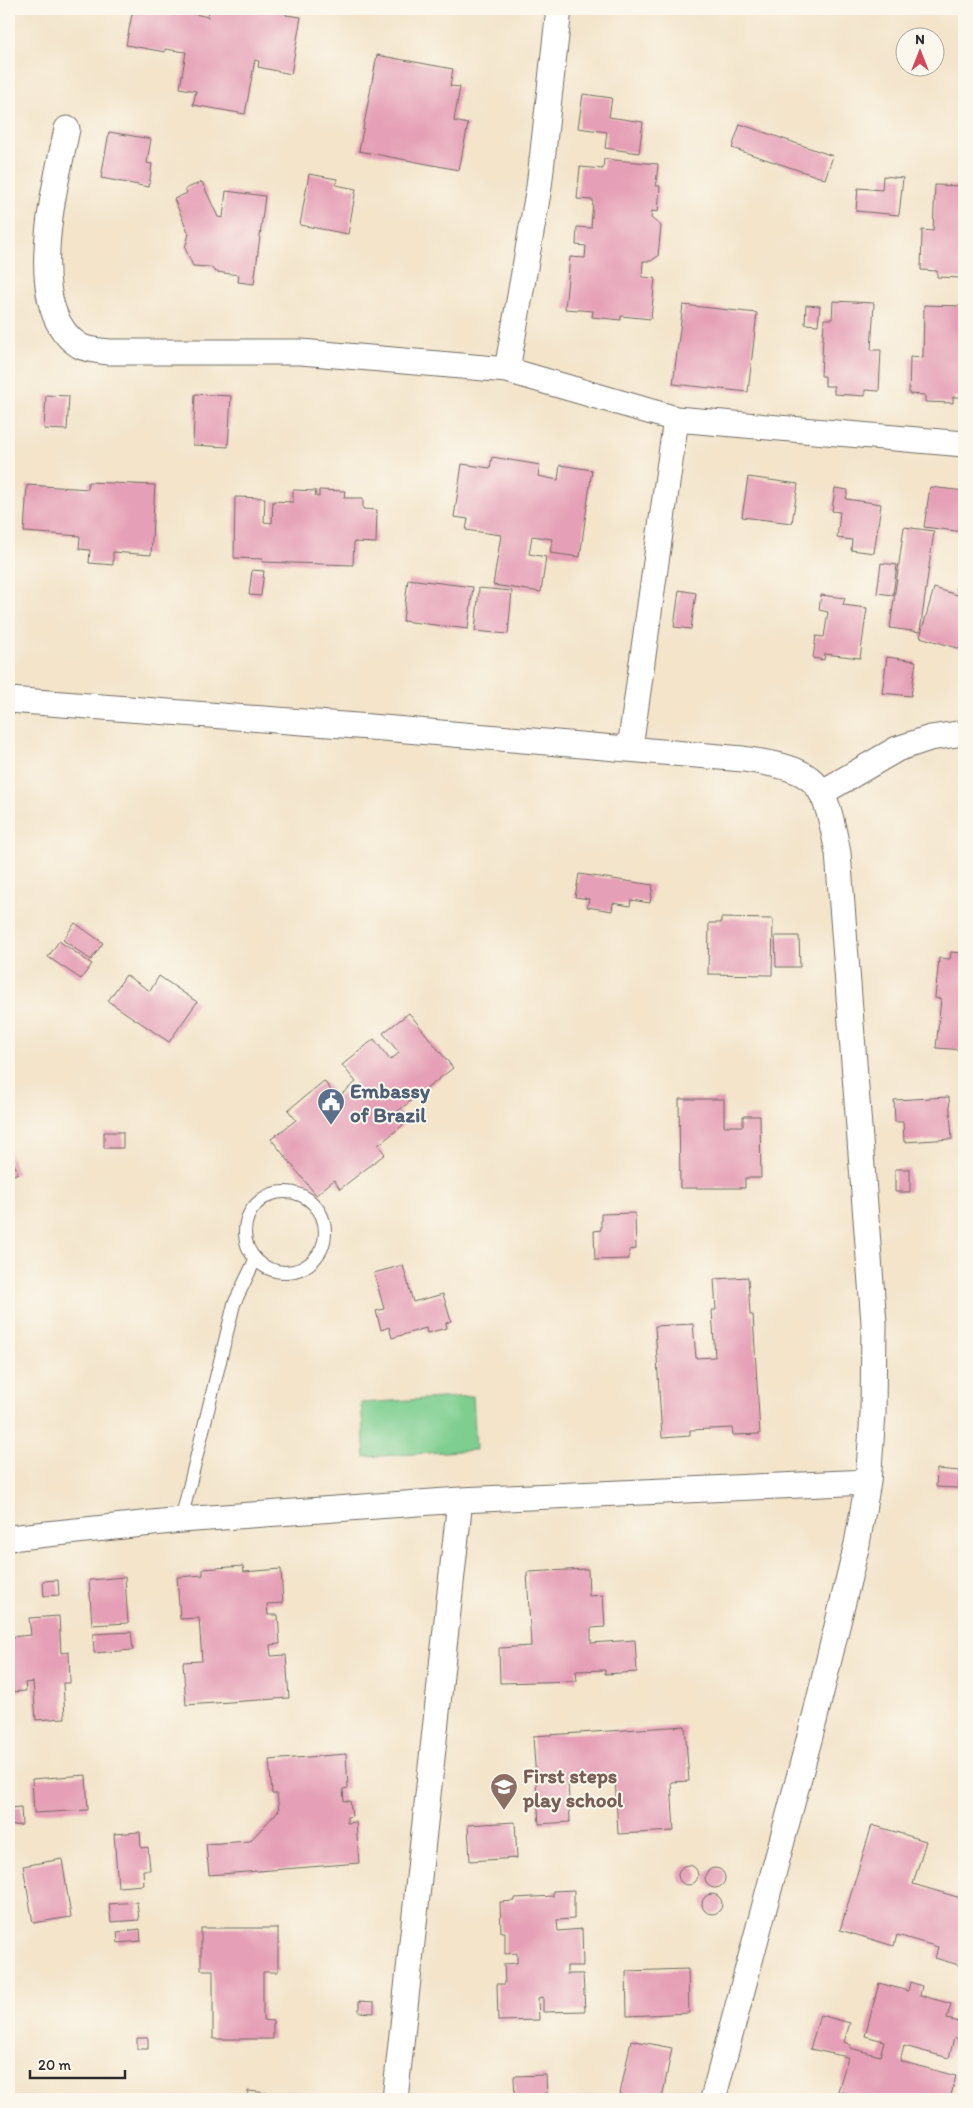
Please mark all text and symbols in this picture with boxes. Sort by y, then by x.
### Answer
north arrow [896,28,946,78]
text: N [915,31,925,48]
place label: Embassy of Brazil [350,1078,430,1127]
public building icon: Embassy of Brazil [316,1087,346,1126]
place label: First steps play school [522,1763,624,1813]
school or university icon: First steps play school [489,1772,519,1811]
scale bar [30,2048,125,2080]
text: 20 m [38,2056,72,2074]

